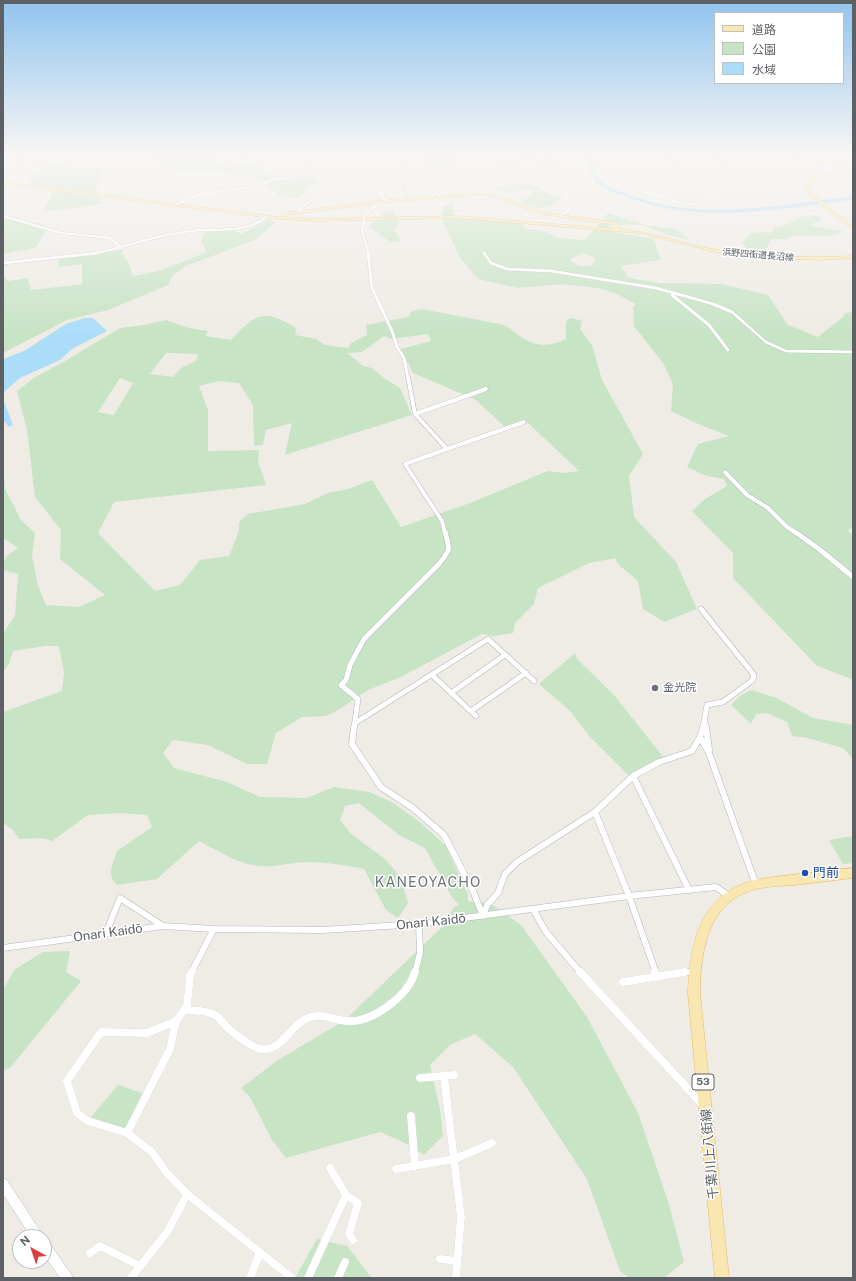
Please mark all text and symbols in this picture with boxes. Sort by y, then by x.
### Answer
legend [714,12,844,84]
text: 道路 [752,23,776,37]
text: 公園 [752,43,776,57]
text: 水域 [752,63,776,77]
street label: 浜野四街道長沼線 [722,246,794,264]
place label: 金光院 [663,681,696,695]
marker: 金光院 [650,683,660,693]
place label: 門前 [813,865,839,881]
marker: 門前 [800,868,810,878]
district label: KANEOYACHO [375,875,481,891]
street label: Onari Kaidō [395,911,467,933]
street label: Onari Kaidō [72,920,144,946]
road number: 53 [692,1074,714,1090]
street label: 千葉川上八街線 [698,1108,722,1200]
north arrow [12,1229,52,1269]
text: N [18,1233,32,1248]

